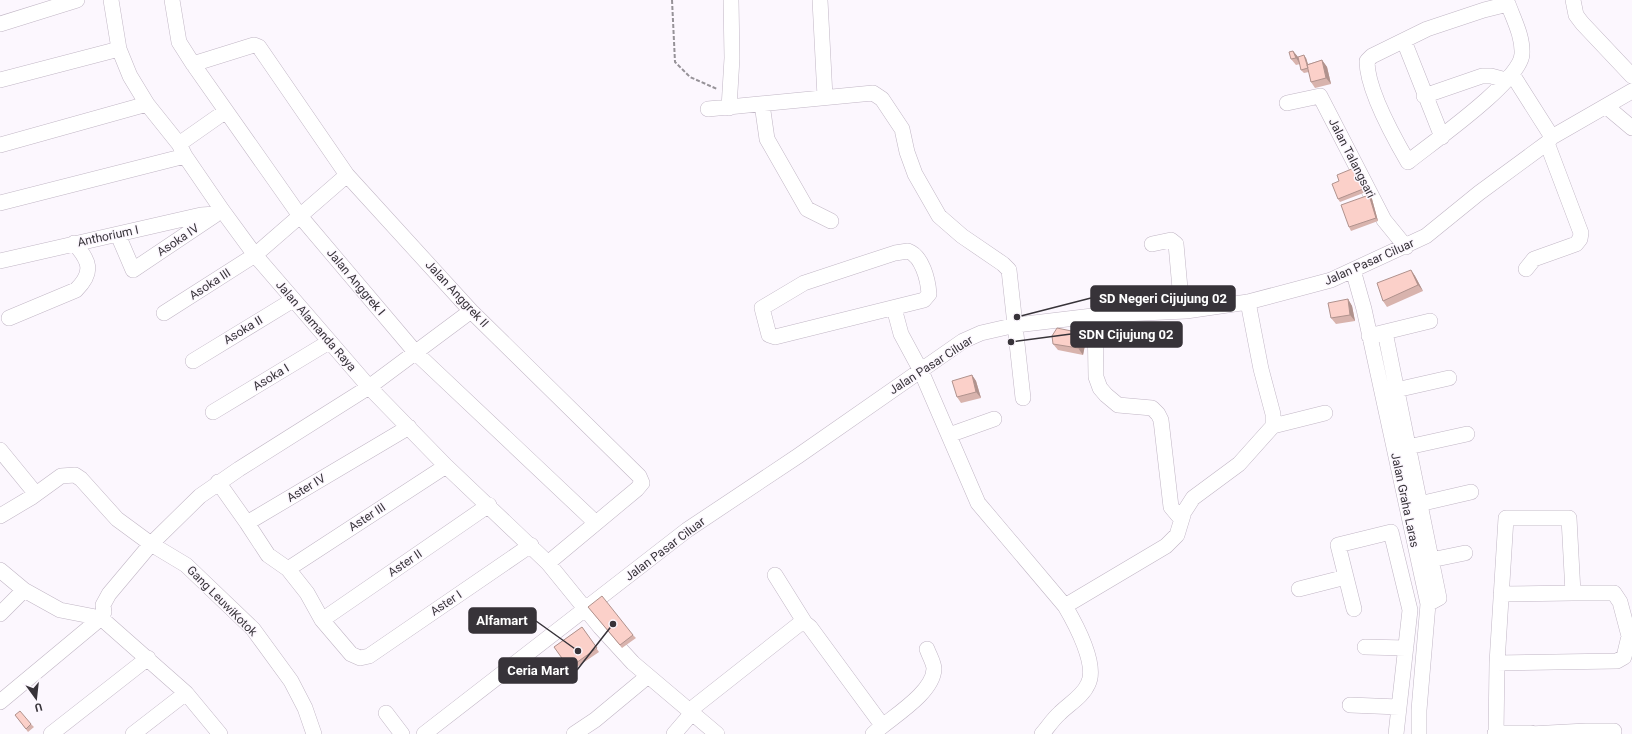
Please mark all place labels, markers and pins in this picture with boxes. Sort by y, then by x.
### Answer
callout: SD Negeri Cijujung 02 [1091,286,1235,311]
callout: SDN Cijujung 02 [1071,322,1182,347]
callout: Alfamart [469,608,536,633]
callout: Ceria Mart [499,658,577,683]

